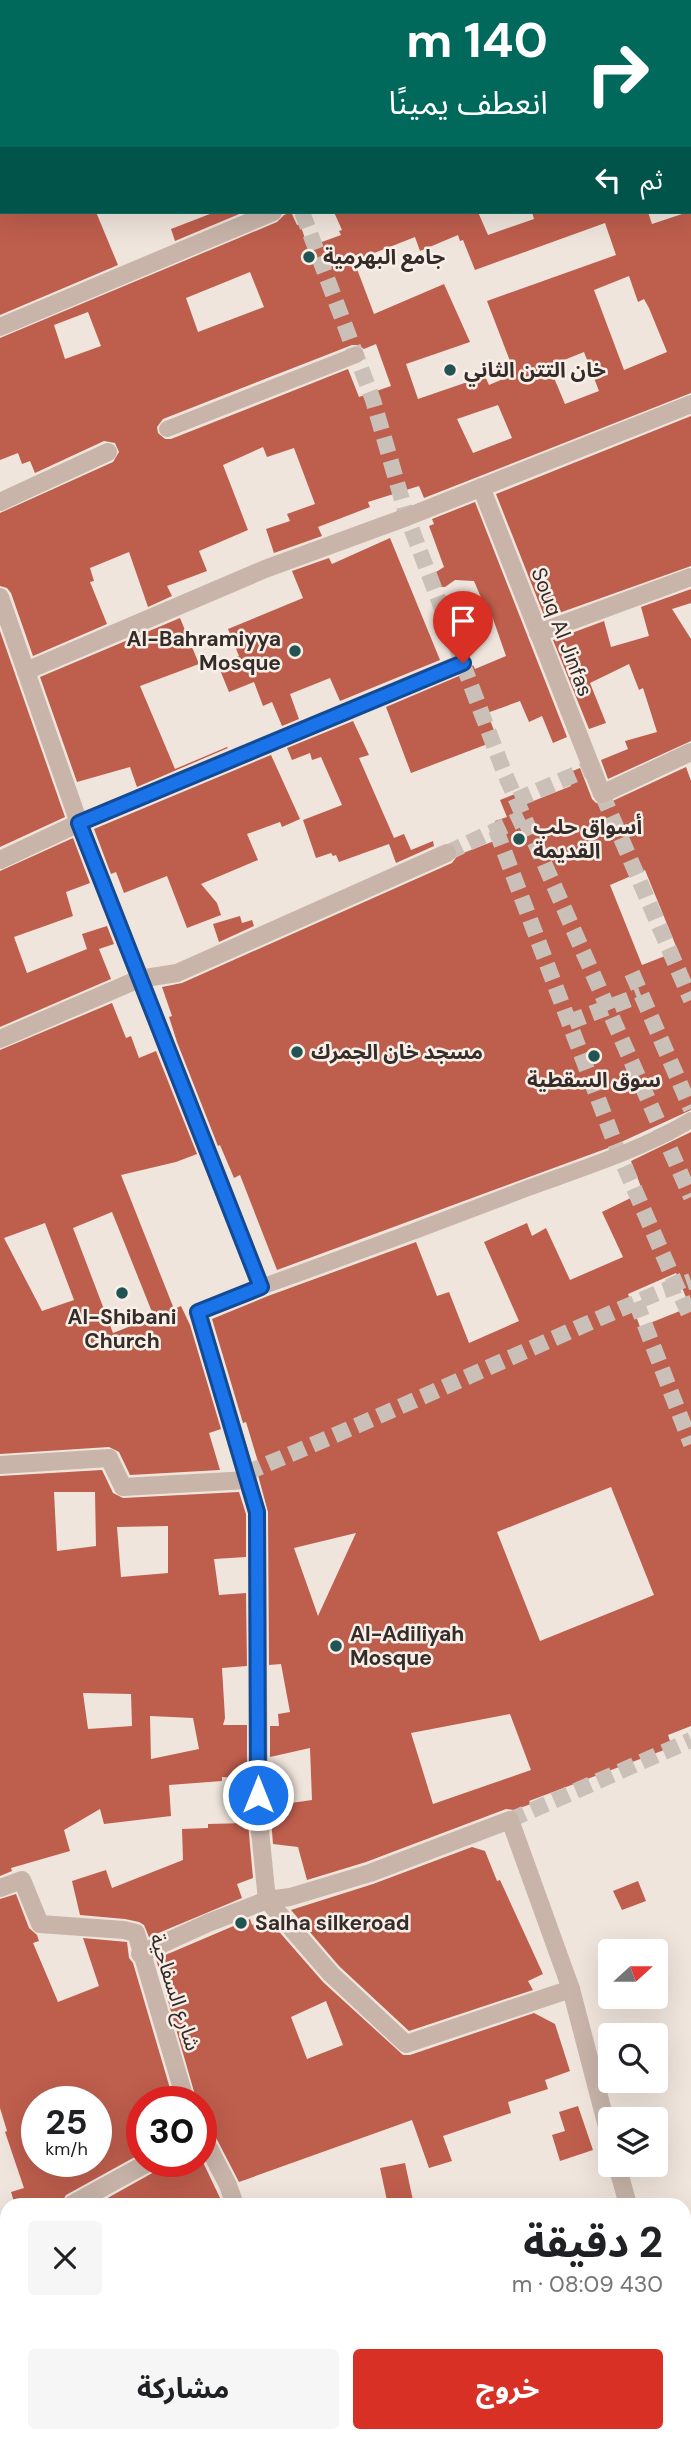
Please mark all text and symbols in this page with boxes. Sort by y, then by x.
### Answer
text: 140 m [406,8,548,72]
icon: right [572,28,663,119]
text: انعطف يمينًا [388,82,548,124]
icon: left [589,161,627,199]
text: ثم [641,163,663,197]
place label: جامع البهرمية [323,243,445,272]
marker: جامع البهرمية [301,249,317,265]
place label: خان التتن الثاني [464,356,606,387]
marker: خان التتن الثاني [442,362,458,378]
street label: Souq Al Jinfas [525,564,599,700]
pin [433,591,493,663]
icon: arrive [444,602,482,640]
place label: Al-Bahramiyya Mosque [127,625,281,677]
marker: Al-Bahramiyya Mosque [287,643,303,659]
place label: أسواق حلب القديمة [533,813,642,865]
marker: أسواق حلب القديمة [511,831,527,847]
place label: مسجد خان الجمرك [311,1038,483,1066]
marker: مسجد خان الجمرك [289,1044,305,1060]
marker: سوق السقطية [586,1048,602,1064]
place label: سوق السقطية [527,1066,661,1094]
marker: Al-Shibani Church [114,1285,130,1301]
place label: Al-Shibani Church [68,1303,176,1355]
place label: Al-Adiliyah Mosque [350,1620,464,1672]
marker: Al-Adiliyah Mosque [328,1638,344,1654]
position arrow [221,1758,295,1832]
place label: Salha silkeroad [255,1909,410,1937]
marker: Salha silkeroad [233,1915,249,1931]
street label: شارع السفاحية [142,1930,207,2055]
north arrow [598,1939,668,2009]
map controls [598,1939,668,2177]
button: search [598,2023,668,2093]
speed limit sign: 30 [126,2086,217,2177]
text: 25 [46,2099,87,2145]
button: layers [598,2107,668,2177]
text: km/h [45,2137,88,2161]
text: 2 دقيقة [523,2215,663,2270]
button: close [28,2221,102,2295]
text: 430 m · 08:09 [512,2269,663,2299]
button: مشاركة [28,2349,339,2429]
button: خروج [353,2349,663,2429]

